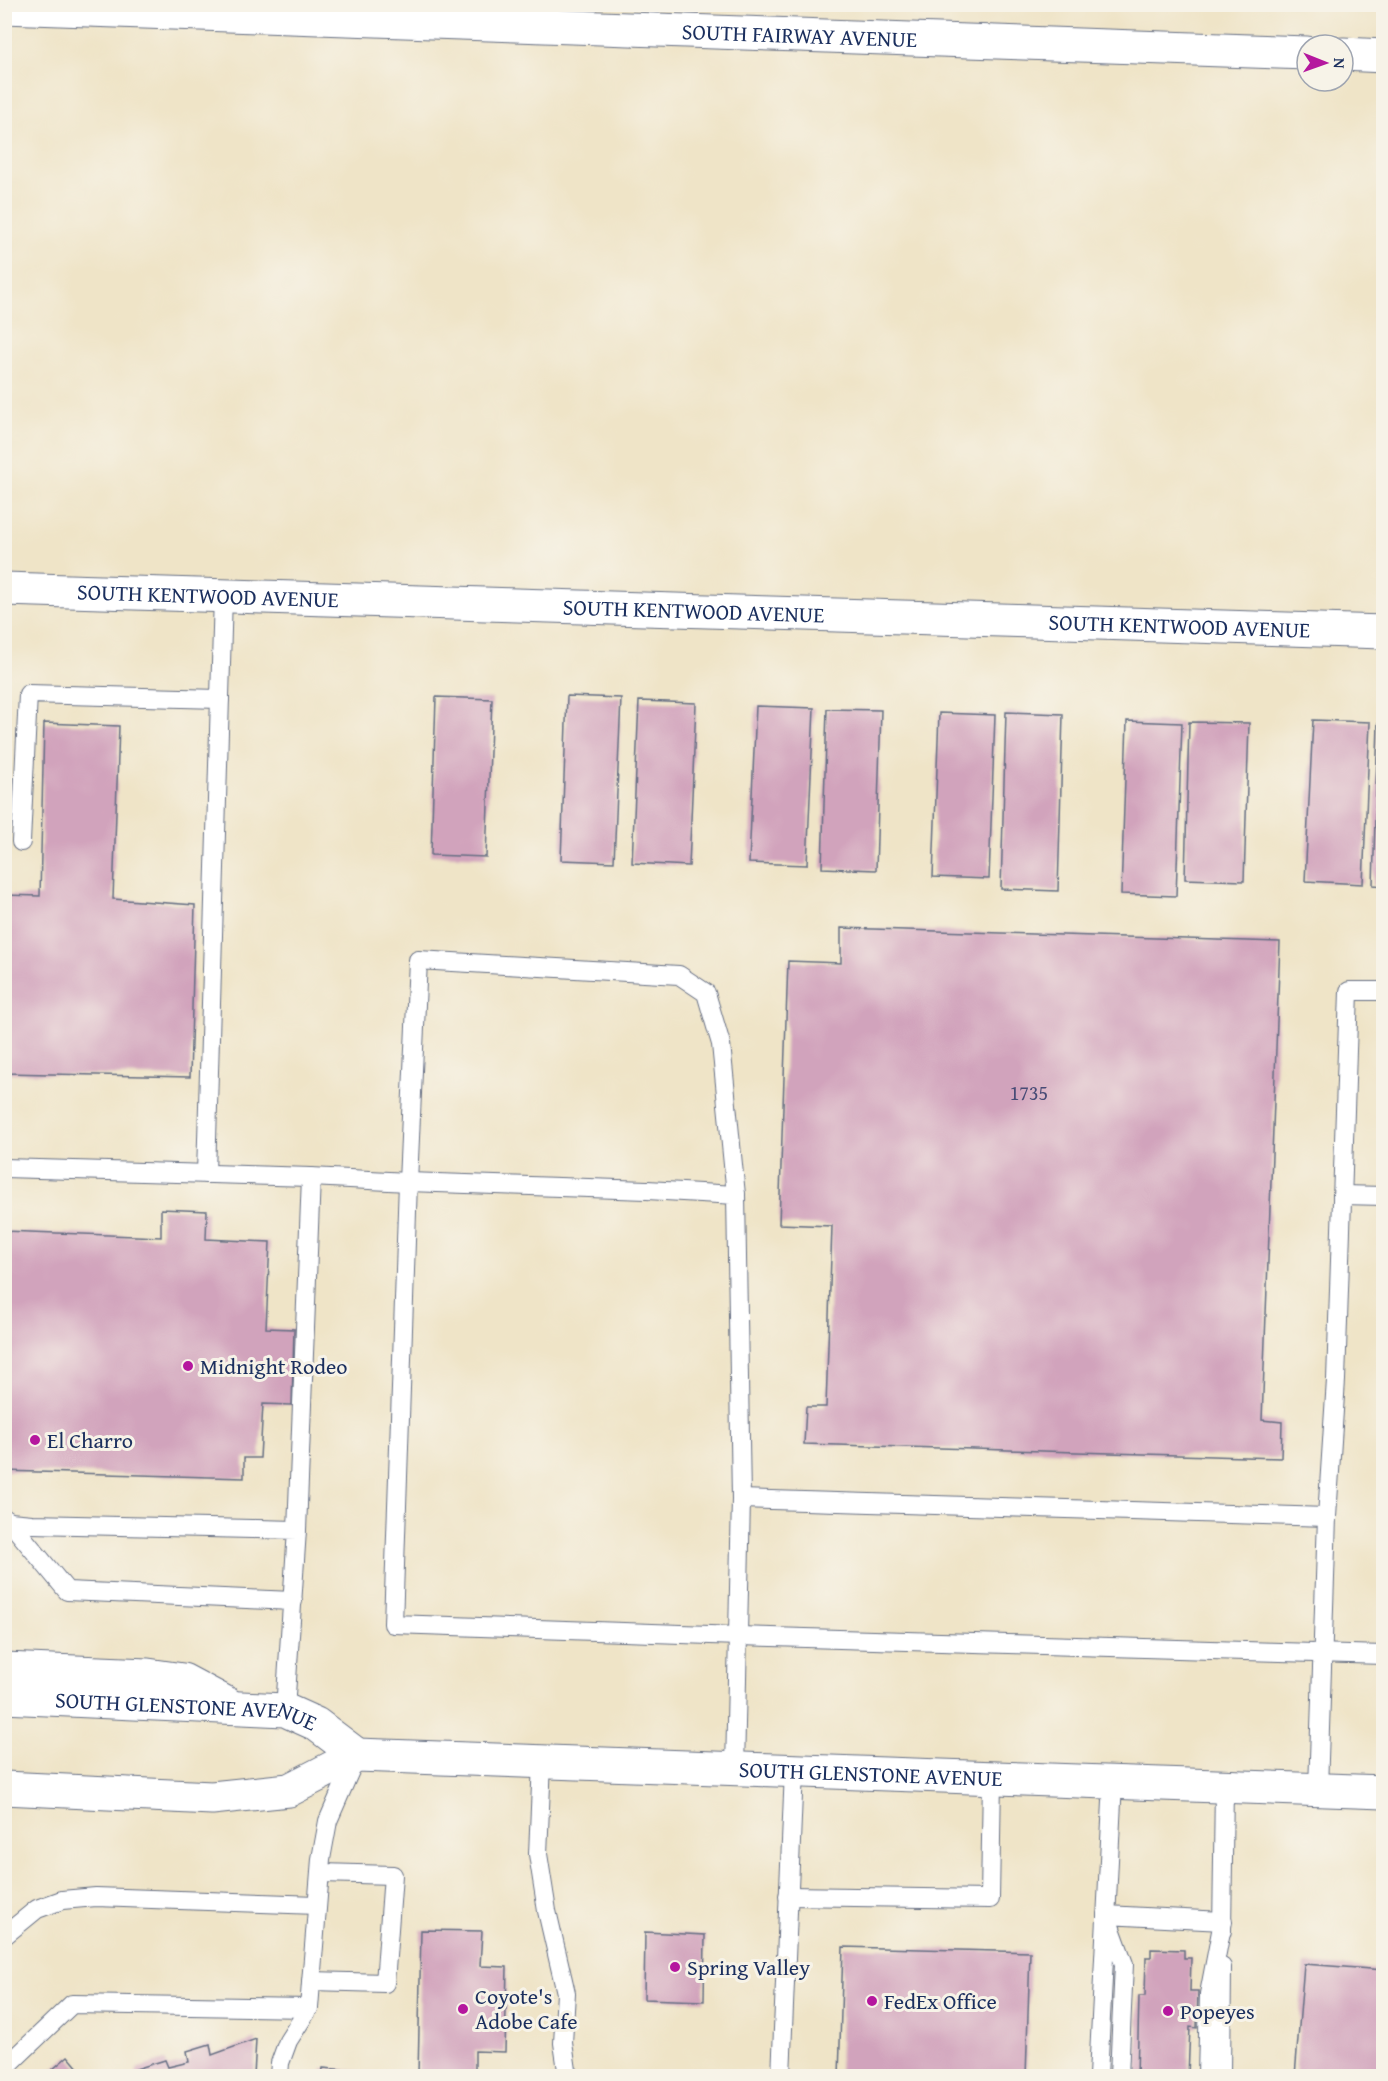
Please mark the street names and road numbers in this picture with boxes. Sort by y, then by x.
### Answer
street label: SOUTH FAIRWAY AVENUE [681,15,918,55]
street label: SOUTH KENTWOOD AVENUE [77,575,339,615]
street label: SOUTH KENTWOOD AVENUE [562,590,825,631]
street label: SOUTH KENTWOOD AVENUE [1048,606,1311,646]
street label: SOUTH GLENSTONE AVENUE [54,1683,322,1738]
street label: SOUTH GLENSTONE AVENUE [738,1753,1003,1794]

